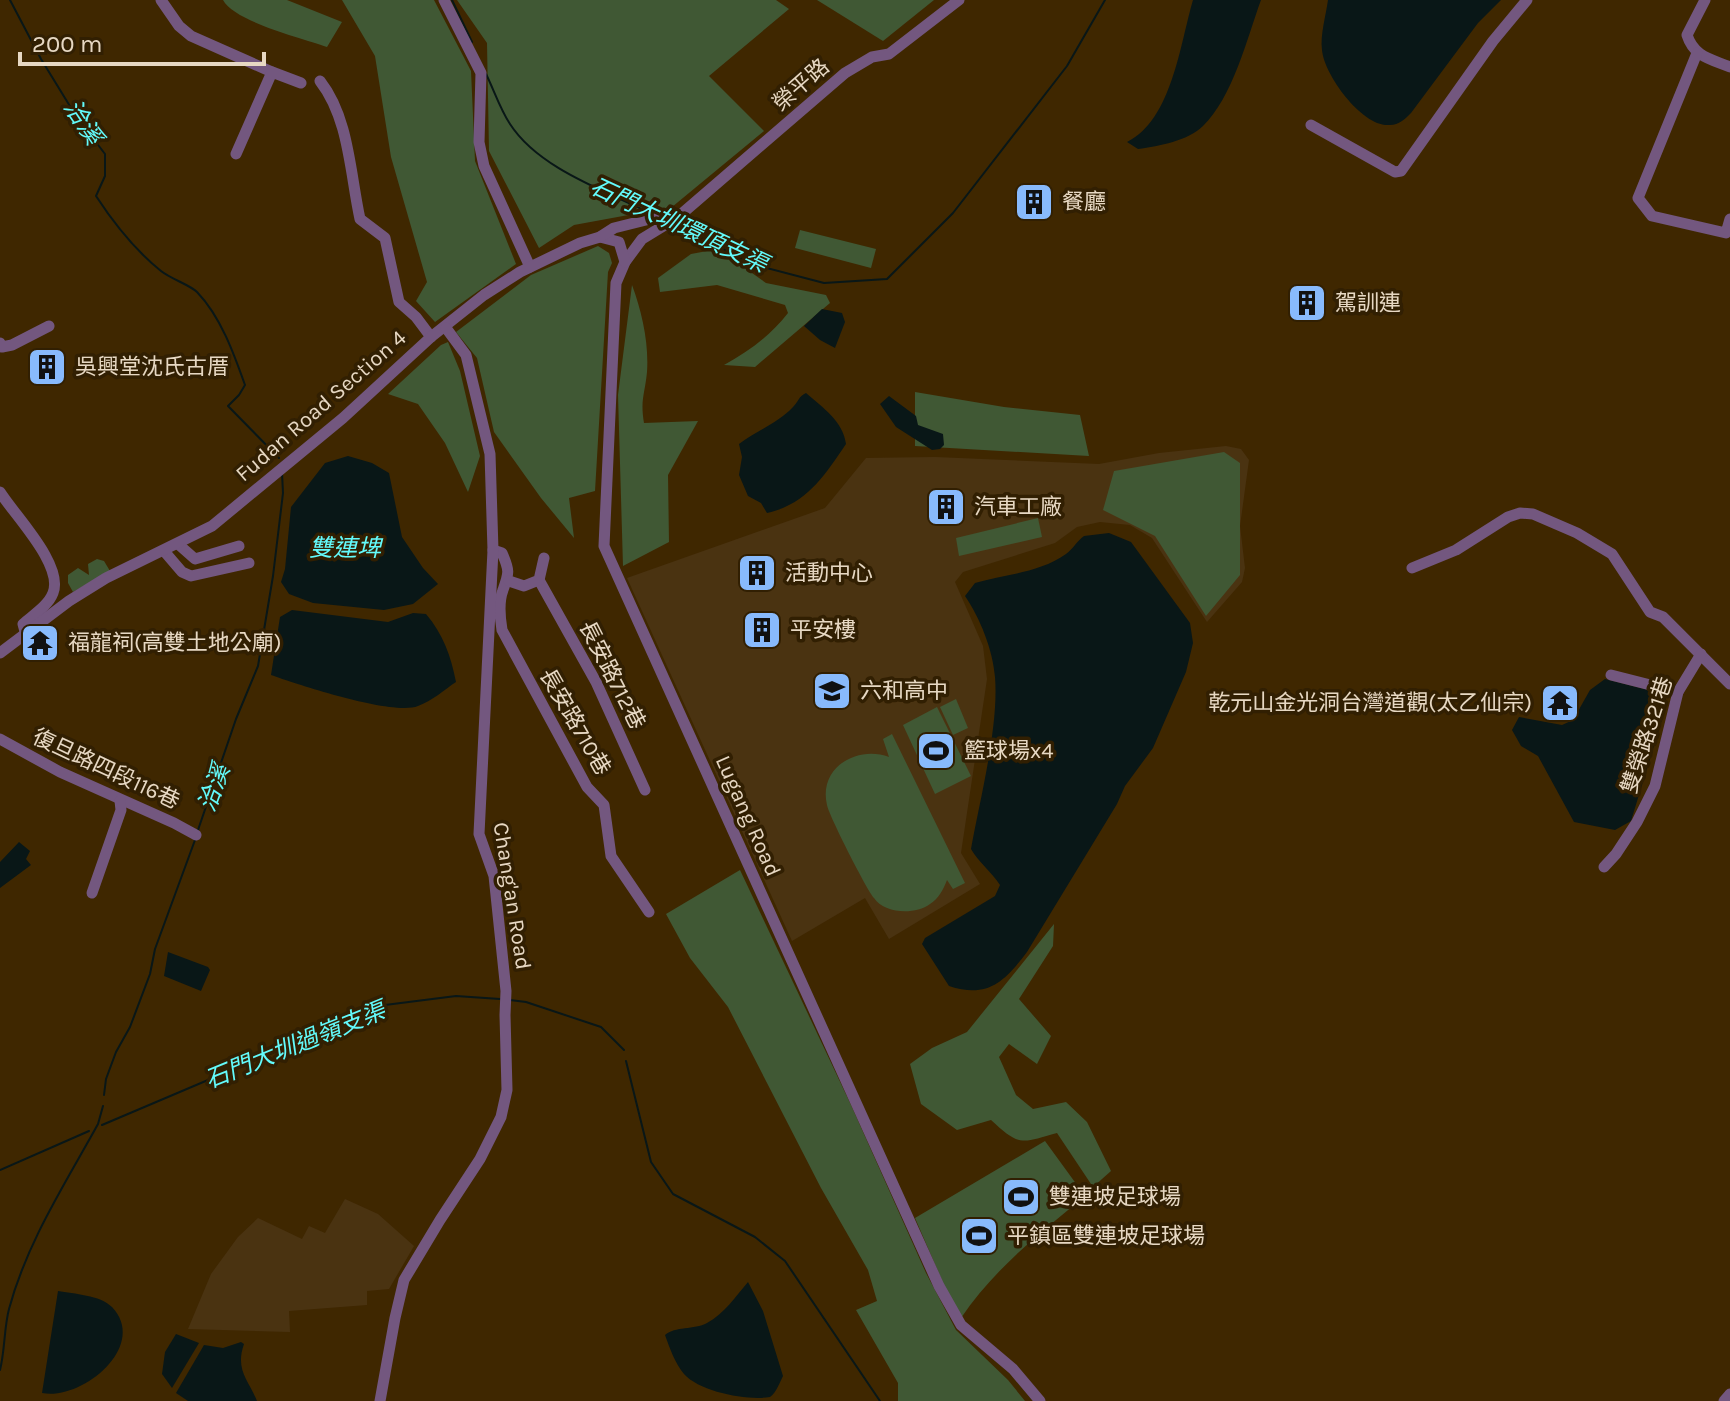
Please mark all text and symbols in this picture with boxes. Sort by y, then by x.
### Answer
scale bar [20,16,264,66]
text: 200 m [32,30,103,58]
street label: 榮平路 [768,54,834,116]
water label: 洽溪 [58,94,110,152]
water label: 石門大圳環頂支渠 [586,172,775,280]
building icon: 餐廳 [1013,181,1055,223]
place label: 餐廳 [1062,189,1106,215]
building icon: 駕訓連 [1286,282,1328,324]
place label: 駕訓連 [1335,290,1401,316]
street label: Fudan Road Section 4 [230,325,412,487]
building icon: 吳興堂沈氏古厝 [26,346,68,388]
place label: 吳興堂沈氏古厝 [75,354,229,380]
building icon: 汽車工廠 [925,486,967,528]
place label: 汽車工廠 [974,494,1062,520]
water label: 雙連埤 [309,534,384,562]
building icon: 活動中心 [736,552,778,594]
place label: 活動中心 [785,560,873,586]
building icon: 平安樓 [741,609,783,651]
street label: 長安路712巷 [574,616,650,734]
place label: 平安樓 [790,617,856,643]
temple icon: 福龍祠(高雙土地公廟) [19,622,61,664]
place label: 福龍祠(高雙土地公廟) [68,630,282,656]
street label: 長安路710巷 [534,664,616,780]
school or university icon: 六和高中 [811,670,853,712]
street label: 雙榮路321巷 [1616,673,1678,797]
place label: 六和高中 [860,678,948,704]
temple icon: 乾元山金光洞台灣道觀(太乙仙宗) [1539,682,1581,724]
place label: 乾元山金光洞台灣道觀(太乙仙宗) [1208,690,1532,716]
street label: 復旦路四段116巷 [28,724,184,814]
sports icon: 籃球場x4 [915,730,957,772]
place label: 籃球場x4 [964,738,1054,764]
street label: Lugang Road [710,751,786,881]
water label: 洽溪 [193,758,236,815]
street label: Chang'an Road [488,820,536,972]
water label: 石門大圳過嶺支渠 [201,995,392,1094]
sports icon: 雙連坡足球場 [1000,1176,1042,1218]
place label: 雙連坡足球場 [1049,1184,1181,1210]
sports icon: 平鎮區雙連坡足球場 [958,1215,1000,1257]
place label: 平鎮區雙連坡足球場 [1007,1223,1205,1249]

